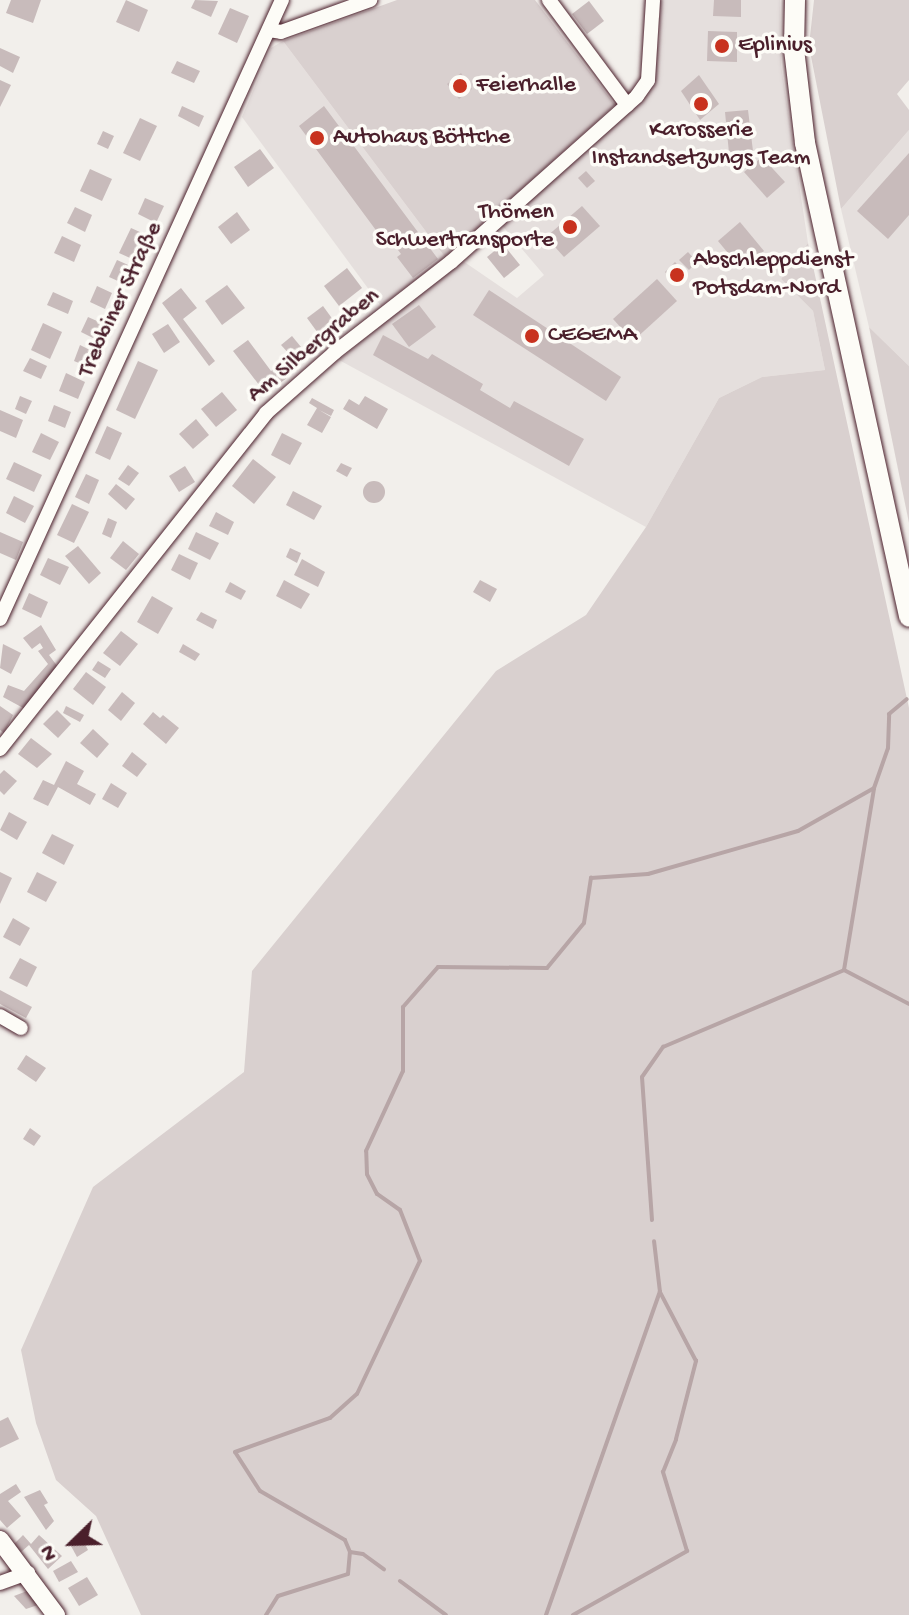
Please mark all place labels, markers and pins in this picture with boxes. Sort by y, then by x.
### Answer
place label: Eplinius [738,32,812,60]
marker: Eplinius [713,37,731,55]
place label: Feierhalle [476,72,576,100]
marker: Feierhalle [451,77,469,95]
marker: Karosserie Instandsetzungs Team [692,95,710,113]
place label: Karosserie Instandsetzungs Team [591,117,811,173]
place label: Autohaus Böttche [333,124,510,152]
marker: Autohaus Böttche [308,129,326,147]
place label: Thömen Schwertransporte [376,199,554,255]
marker: Thömen Schwertransporte [561,218,579,236]
place label: Abschleppdienst Potsdam-Nord [693,247,853,303]
marker: Abschleppdienst Potsdam-Nord [668,266,686,284]
place label: CEGEMA [548,322,637,350]
marker: CEGEMA [523,327,541,345]

